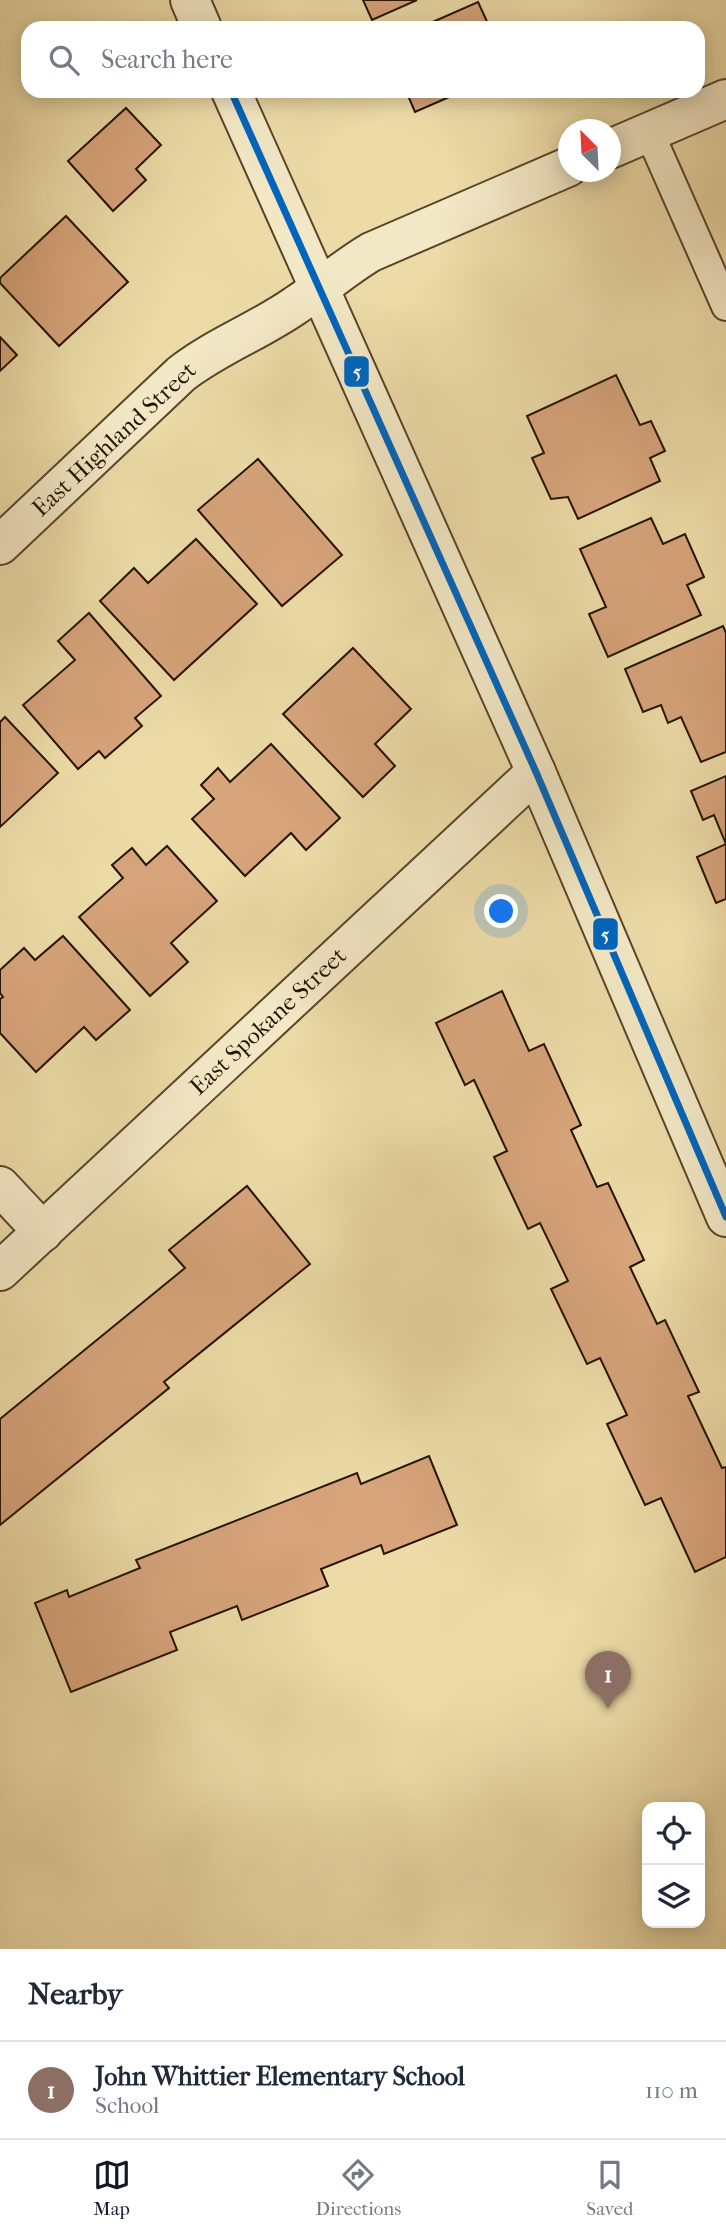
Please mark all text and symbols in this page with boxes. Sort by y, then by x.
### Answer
search box [21,21,705,98]
icon: search [45,41,83,79]
text: Search here [101,44,233,75]
north arrow [558,119,621,182]
line badge: 5 [343,355,370,388]
street label: East Highland Street [26,356,202,522]
text: 5 [353,361,361,383]
your location [484,894,518,928]
line badge: 5 [592,917,619,951]
text: 5 [601,924,609,946]
street label: East Spokane Street [184,941,352,1101]
pin: 1 [585,1651,631,1709]
map controls [642,1802,705,1928]
button: locate [642,1802,705,1865]
button: layers [642,1865,705,1928]
text: Nearby [28,1977,123,2012]
text: John Whittier Elementary School [95,2061,465,2092]
text: 1 [47,2077,55,2104]
text: 110 m [645,2077,698,2104]
text: School [95,2092,159,2119]
tab: Map [93,2156,131,2220]
tab: Directions [316,2156,401,2220]
tab: Saved [586,2156,633,2220]

